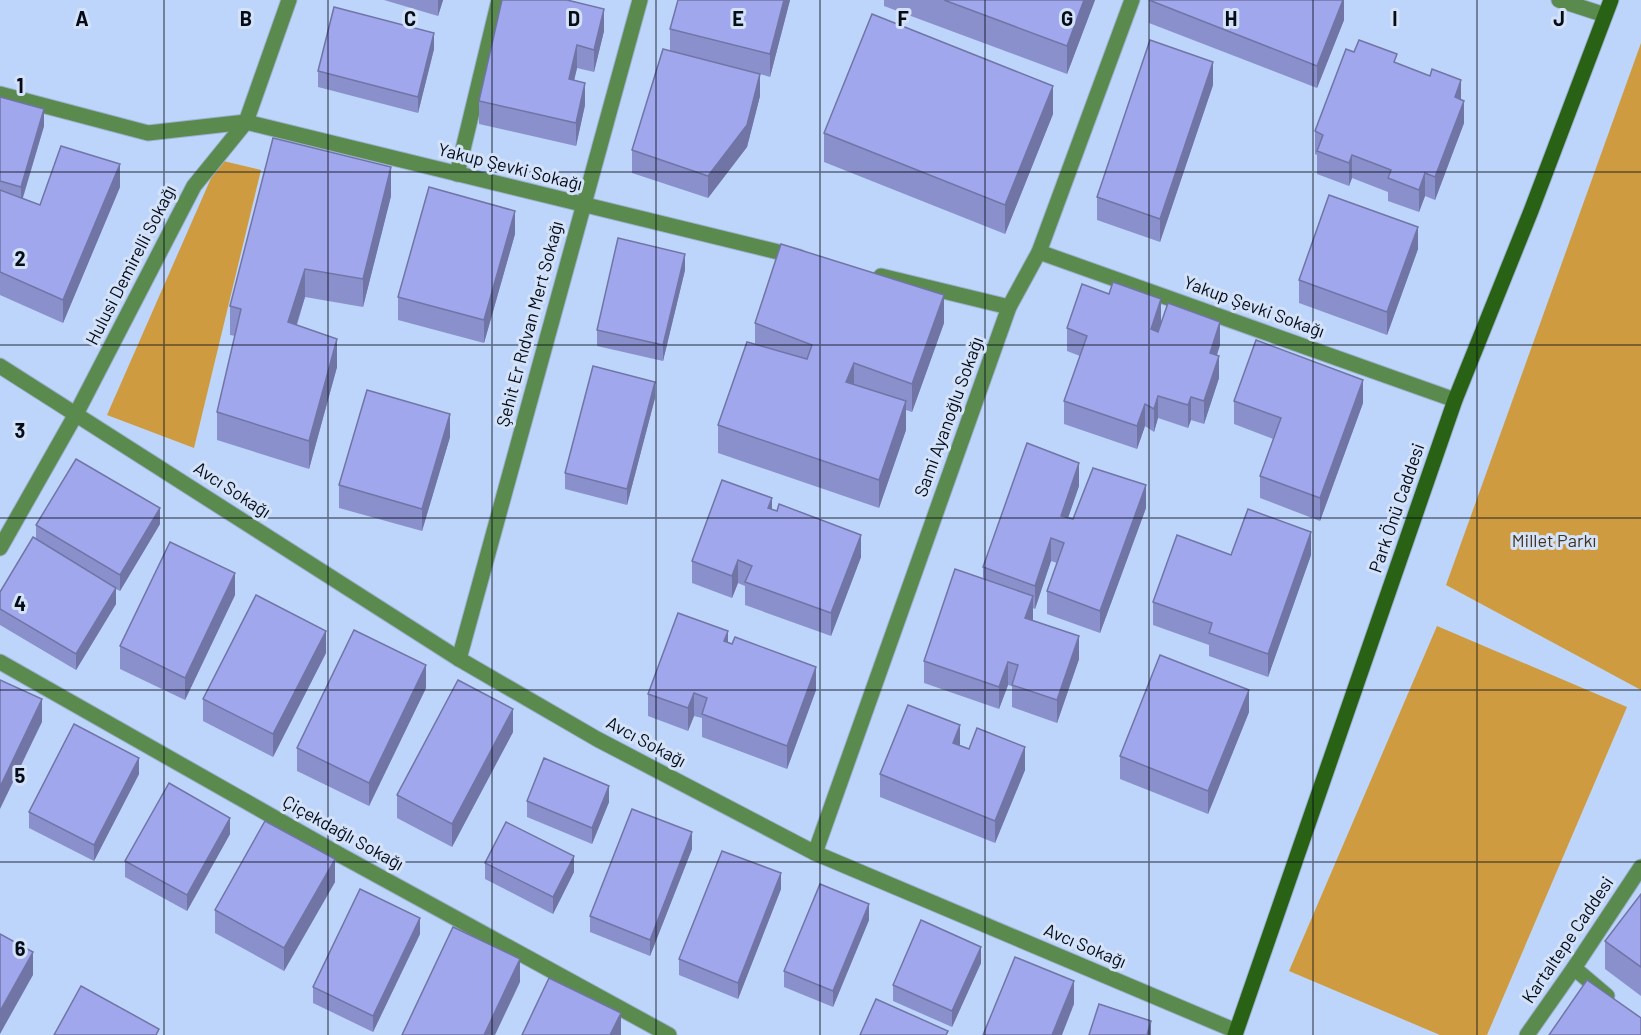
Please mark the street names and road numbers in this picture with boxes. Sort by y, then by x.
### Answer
street label: Yakup Şevki Sokağı [436,137,585,195]
street label: Hulusi Demirelli Sokağı [80,181,180,348]
street label: Şehit Er Rıdvan Mert Sokağı [491,218,567,429]
street label: Yakup Şevki Sokağı [1181,270,1328,342]
street label: Sami Ayanoğlu Sokağı [909,334,987,500]
street label: Park Önü Caddesi [1364,440,1429,575]
street label: Avcı Sokağı [190,456,275,522]
street label: Avcı Sokağı [603,711,690,771]
street label: Çiçekdağlı Sokağı [279,790,408,875]
street label: Kartaltepe Caddesi [1517,872,1618,1007]
street label: Avcı Sokağı [1041,918,1130,972]

